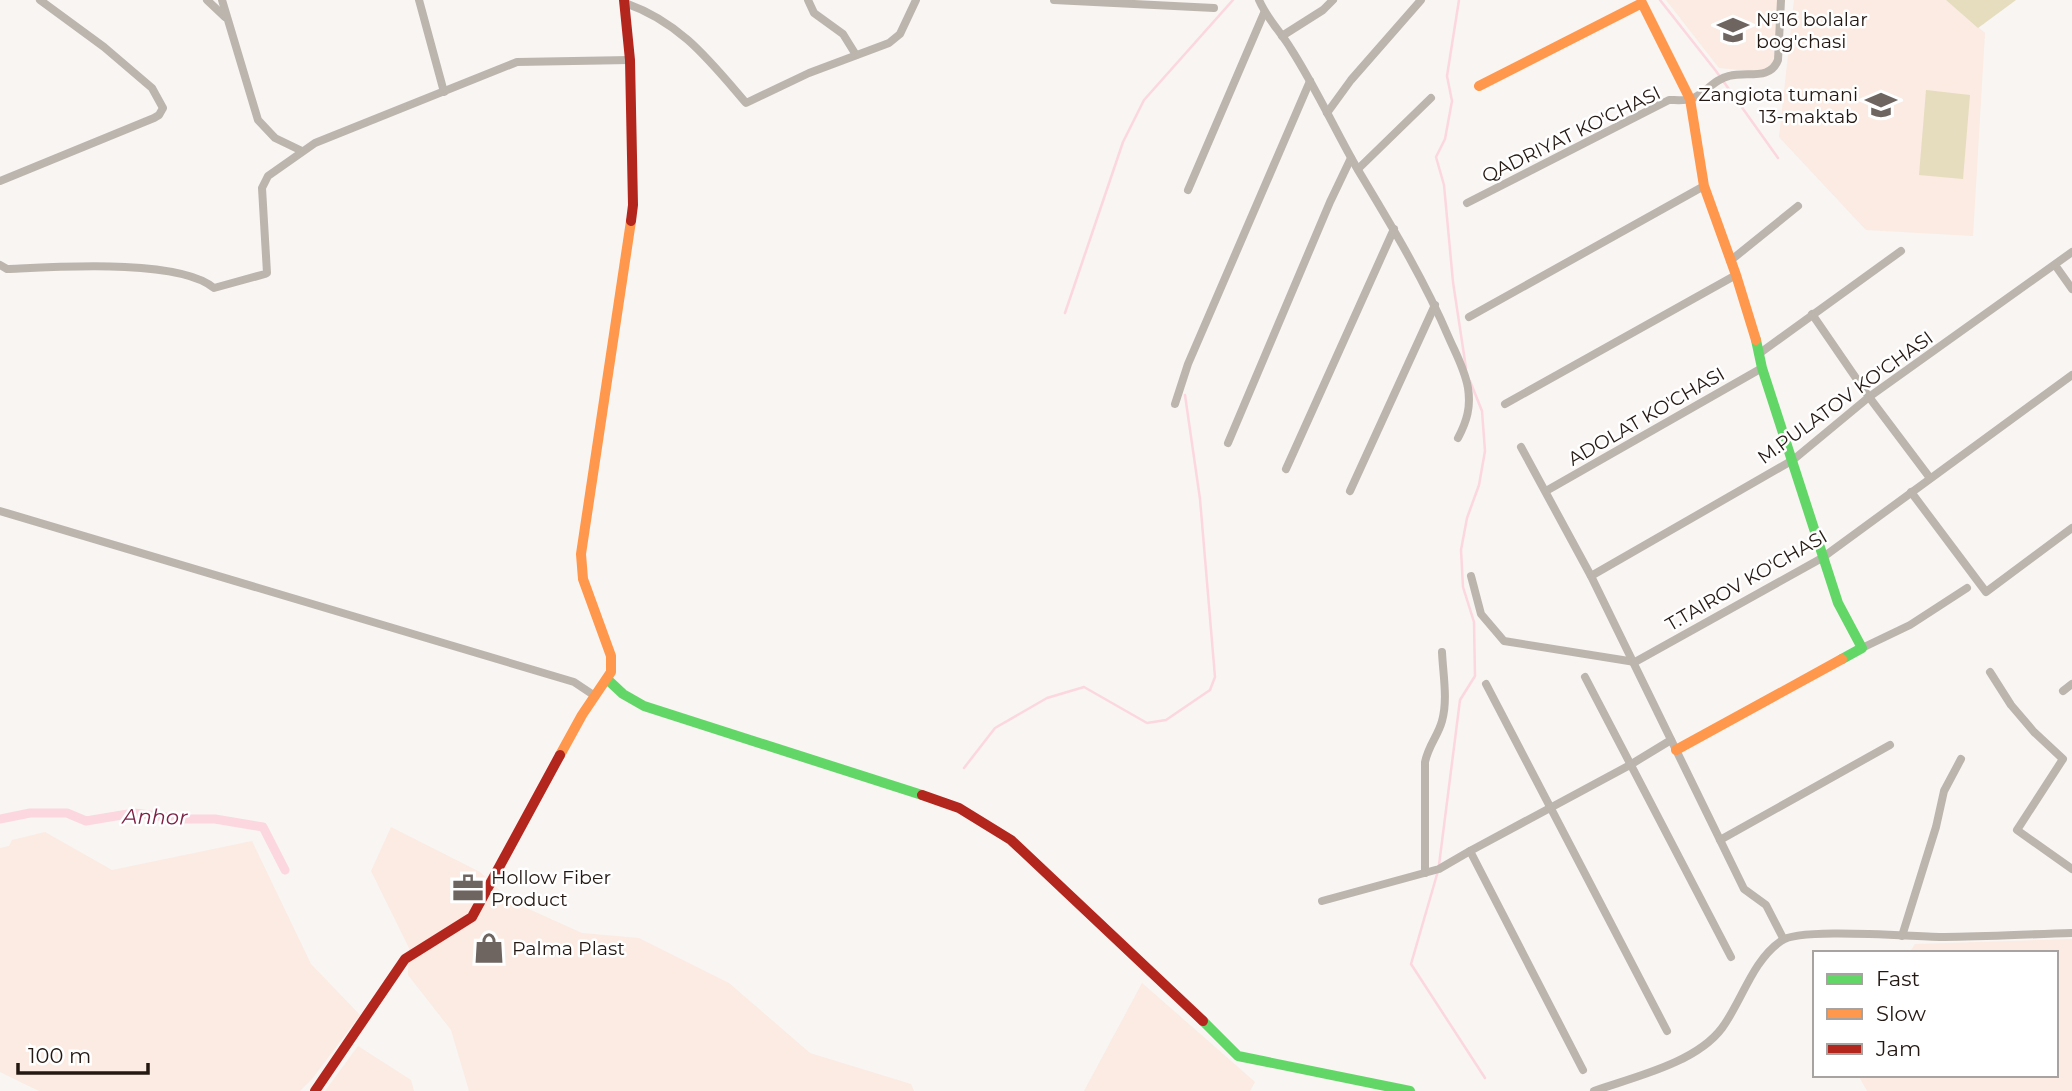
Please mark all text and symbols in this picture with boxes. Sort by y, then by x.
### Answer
place label: №16 bolalar bog'chasi [1756,8,1868,53]
school or university icon: №16 bolalar bog'chasi [1716,13,1750,47]
street label: QADRIYAT KO'CHASI [1478,81,1664,188]
place label: Zangiota tumani 13-maktab [1698,83,1858,128]
school or university icon: Zangiota tumani 13-maktab [1864,88,1898,122]
street label: M.PULATOV KO'CHASI [1753,326,1938,469]
street label: ADOLAT KO'CHASI [1564,362,1729,471]
street label: T.TAIROV KO'CHASI [1661,525,1831,636]
water label: Anhor [120,803,188,830]
place label: Hollow Fiber Product [491,866,611,911]
office icon: Hollow Fiber Product [451,871,485,905]
shop icon: Palma Plast [472,931,506,965]
place label: Palma Plast [512,937,625,960]
legend [1813,951,2058,1077]
text: Fast [1876,966,1920,991]
text: Slow [1876,1001,1926,1026]
scale bar [18,1032,147,1076]
text: Jam [1875,1036,1921,1061]
text: 100 m [28,1043,91,1068]

